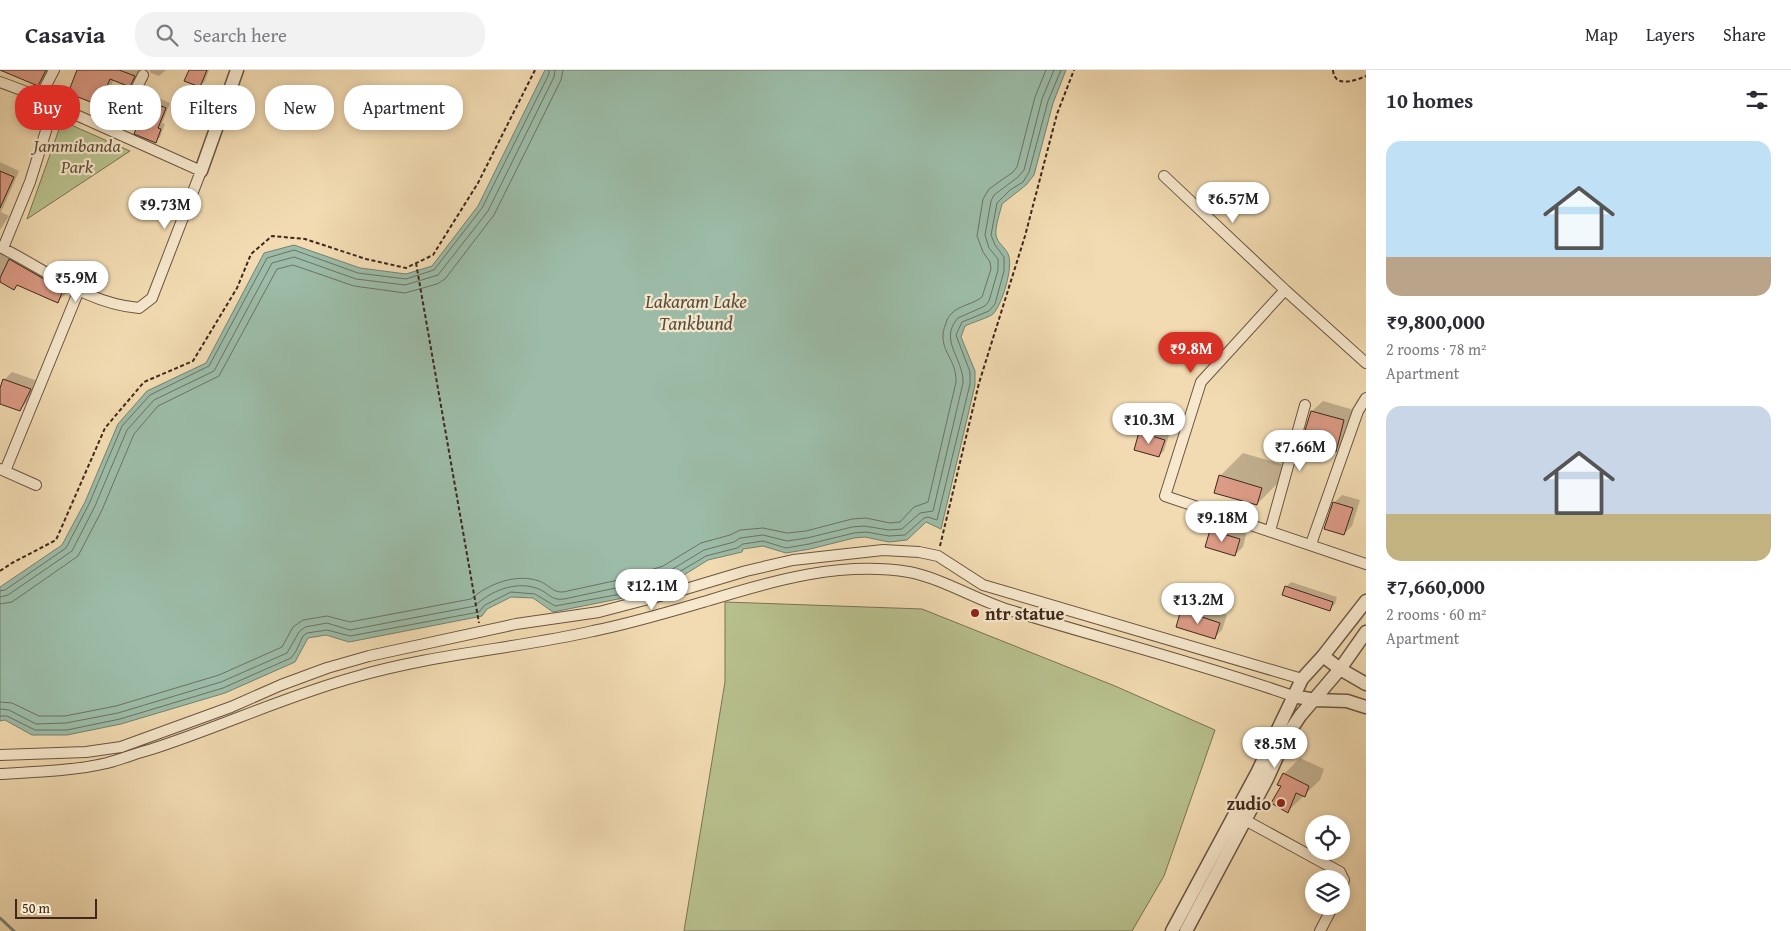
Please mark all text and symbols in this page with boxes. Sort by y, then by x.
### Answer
search box [135,12,485,57]
text: Casavia [25,17,105,52]
icon: search [153,21,181,49]
text: Search here [193,21,287,49]
text: Map [1585,21,1618,48]
text: Layers [1646,21,1695,48]
text: Share [1723,21,1766,48]
chip: Buy [15,85,80,130]
chip: Rent [90,85,161,130]
chip: Filters [171,85,255,130]
chip: New [265,85,334,130]
chip: Apartment [344,85,463,130]
text: 10 homes [1386,85,1473,116]
icon: filters [1743,86,1771,114]
park label: Jammibanda Park [30,132,121,180]
icon: home [1534,173,1624,263]
pin: ₹6.57M [1192,182,1274,224]
text: ₹6.57M [1207,186,1259,210]
pin: ₹9.73M [124,188,206,230]
text: ₹9.73M [139,192,191,216]
pin: ₹5.9M [41,260,111,303]
text: ₹5.9M [54,265,98,289]
water label: Lakaram Lake Tankbund [644,287,747,337]
text: ₹9,800,000 [1386,306,1485,337]
pin: ₹9.8M [1156,332,1226,374]
text: ₹9.8M [1169,336,1213,360]
text: 2 rooms · 78 m² [1386,337,1486,361]
text: Apartment [1386,361,1459,385]
pin: ₹10.3M [1108,402,1190,445]
text: ₹10.3M [1123,407,1175,431]
pin: ₹7.66M [1259,430,1341,472]
text: ₹7.66M [1274,434,1326,458]
icon: home [1534,438,1624,528]
pin: ₹9.18M [1181,500,1263,543]
text: ₹9.18M [1196,505,1248,529]
pin: ₹12.1M [611,568,693,611]
text: ₹7,660,000 [1386,571,1485,602]
text: ₹12.1M [626,573,678,597]
pin: ₹13.2M [1157,582,1239,625]
text: ₹13.2M [1172,587,1224,611]
place label: ntr statue [985,600,1065,627]
text: 2 rooms · 60 m² [1386,602,1486,626]
marker: ntr statue [969,607,981,619]
text: Apartment [1386,626,1459,650]
pin: ₹8.5M [1240,726,1310,769]
text: ₹8.5M [1253,731,1297,755]
place label: zudio [1227,790,1271,817]
marker: zudio [1275,797,1287,809]
map controls [1305,815,1350,915]
button: locate [1305,815,1350,860]
button: layers [1305,870,1350,915]
scale bar [15,896,98,919]
text: 50 m [22,898,50,918]

